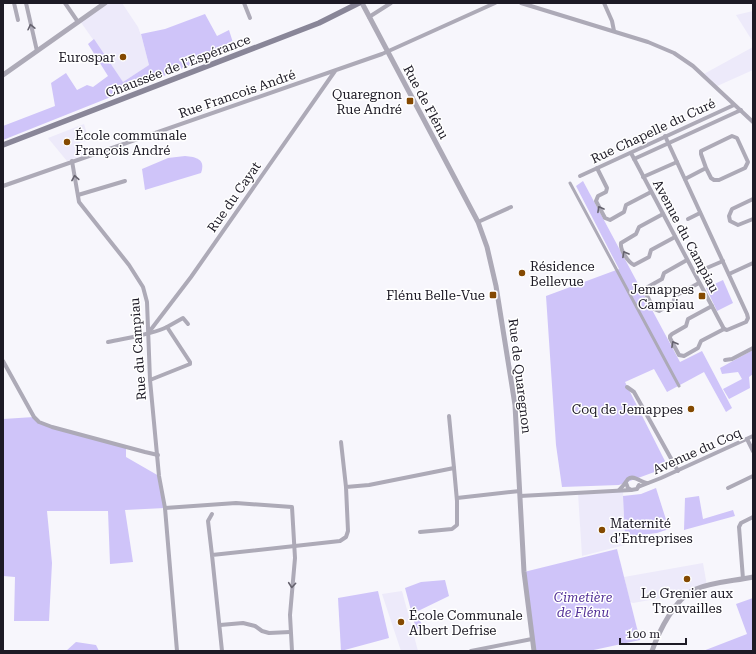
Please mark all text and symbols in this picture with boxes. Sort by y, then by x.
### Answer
one-way arrow [28,24,36,30]
street label: Chaussée de l'Espérance [103,31,253,101]
place label: Eurospar [59,50,116,65]
marker: Eurospar [118,52,128,62]
street label: Rue de Flénu [400,63,452,141]
street label: Rue Francois André [177,67,297,121]
place label: Quaregnon Rue André [332,87,403,117]
marker: Quaregnon Rue André [405,96,415,106]
street label: Rue Chapelle du Curé [588,96,718,166]
place label: École communale François André [75,127,187,158]
marker: École communale François André [62,137,72,147]
street label: Rue du Cayat [204,159,264,235]
one-way arrow [72,175,80,181]
street label: Avenue du Campiau [650,177,722,295]
one-way arrow [598,206,605,213]
one-way arrow [622,251,629,258]
place label: Résidence Bellevue [530,259,595,289]
marker: Résidence Bellevue [517,268,527,278]
place label: Jemappes Campiau [630,282,694,312]
place label: Flénu Belle-Vue [386,288,485,303]
marker: Flénu Belle-Vue [488,290,498,300]
marker: Jemappes Campiau [697,291,707,301]
street label: Rue du Campiau [127,297,149,401]
street label: Rue de Quaregnon [505,318,535,435]
one-way arrow [671,341,678,348]
place label: Coq de Jemappes [572,402,683,417]
marker: Coq de Jemappes [686,404,696,414]
street label: Avenue du Coq [650,424,744,477]
place label: Maternité d'Entreprises [610,516,693,546]
marker: Maternité d'Entreprises [597,525,607,535]
marker: Le Grenier aux Trouvailles [682,574,692,584]
one-way arrow [288,582,297,588]
place label: Le Grenier aux Trouvailles [641,586,734,616]
park label: Cimetière de Flénu [554,590,613,620]
place label: École Communale Albert Defrise [409,607,523,638]
marker: École Communale Albert Defrise [396,617,406,627]
scale bar [620,620,686,646]
text: 100 m [626,627,660,641]

